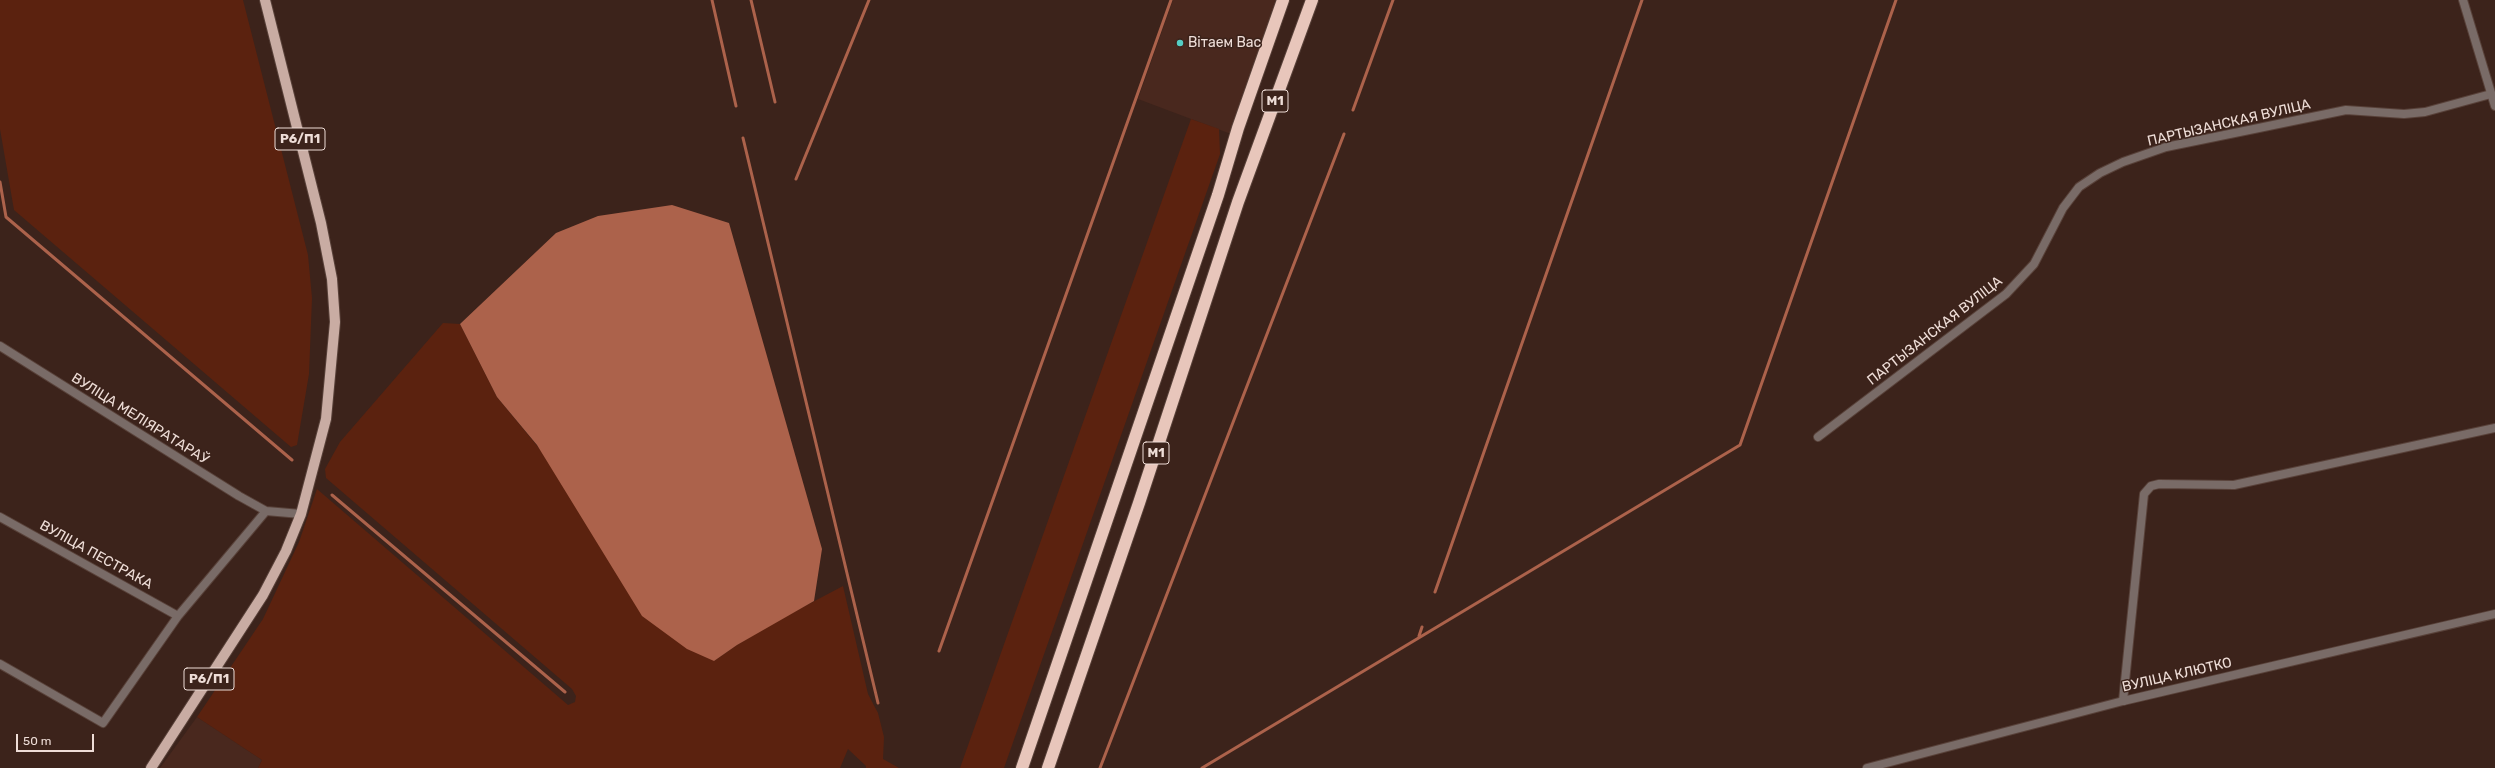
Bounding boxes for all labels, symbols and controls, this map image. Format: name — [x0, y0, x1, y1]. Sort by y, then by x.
place label: Вітаем Вас — [1188, 35, 1261, 51]
marker: Вітаем Вас — [1175, 38, 1185, 48]
road number: М1 — [1262, 90, 1288, 112]
street label: ПАРТЫЗАНСКАЯ ВУЛІЦА — [2146, 96, 2312, 150]
road number: Р6/П1 — [275, 128, 325, 150]
street label: ПАРТЫЗАНСКАЯ ВУЛІЦА — [1864, 273, 2006, 389]
street label: ВУЛІЦА МЕЛІЯРАТАРАЎ — [68, 370, 212, 468]
road number: М1 — [1143, 442, 1169, 464]
street label: ВУЛІЦА ПЕСТРАКА — [37, 517, 155, 593]
street label: ВУЛІЦА КЛЮТКО — [2120, 654, 2234, 696]
road number: Р6/П1 — [184, 668, 234, 690]
scale bar — [18, 726, 96, 752]
text: 50 m — [23, 734, 51, 748]

